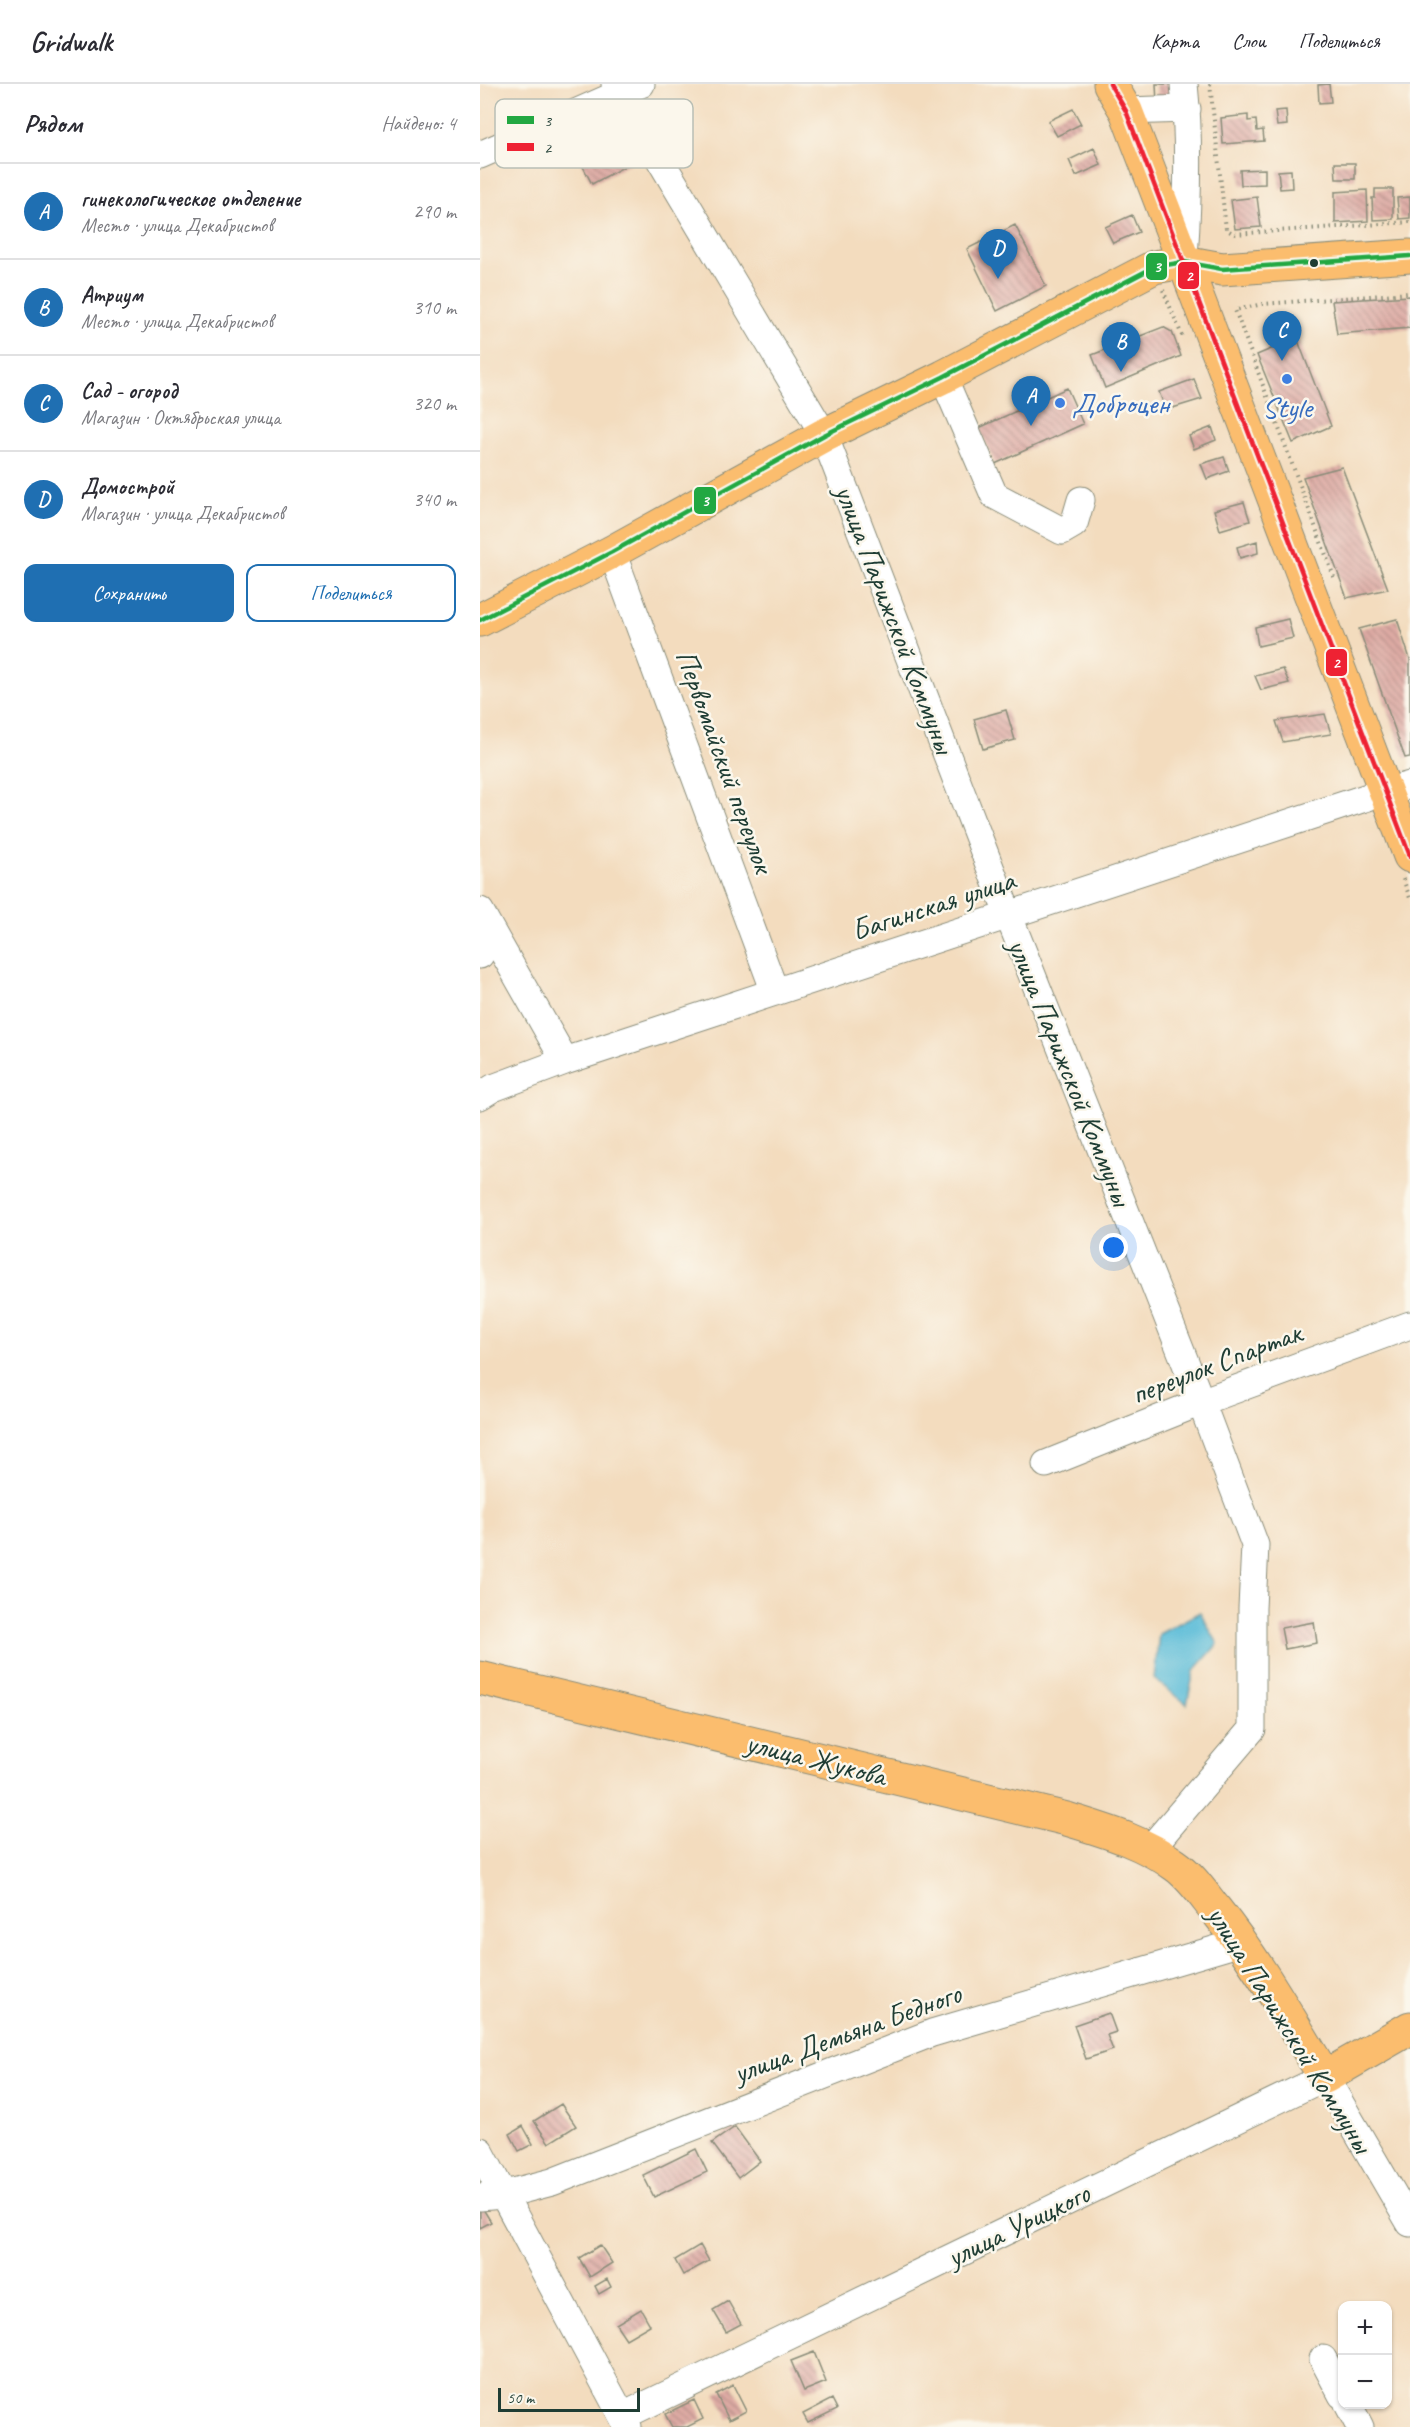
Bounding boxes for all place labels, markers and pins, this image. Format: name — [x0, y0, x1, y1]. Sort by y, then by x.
pin: D — [978, 230, 1018, 279]
unlabelled marker — [1308, 257, 1320, 269]
pin: C — [1262, 312, 1302, 361]
pin: B — [1102, 322, 1140, 372]
marker: Style — [1280, 372, 1294, 386]
pin: A — [1012, 376, 1050, 426]
place label: Доброцен — [1072, 384, 1171, 422]
place label: Style — [1262, 388, 1314, 426]
marker: Доброцен — [1053, 396, 1067, 410]

